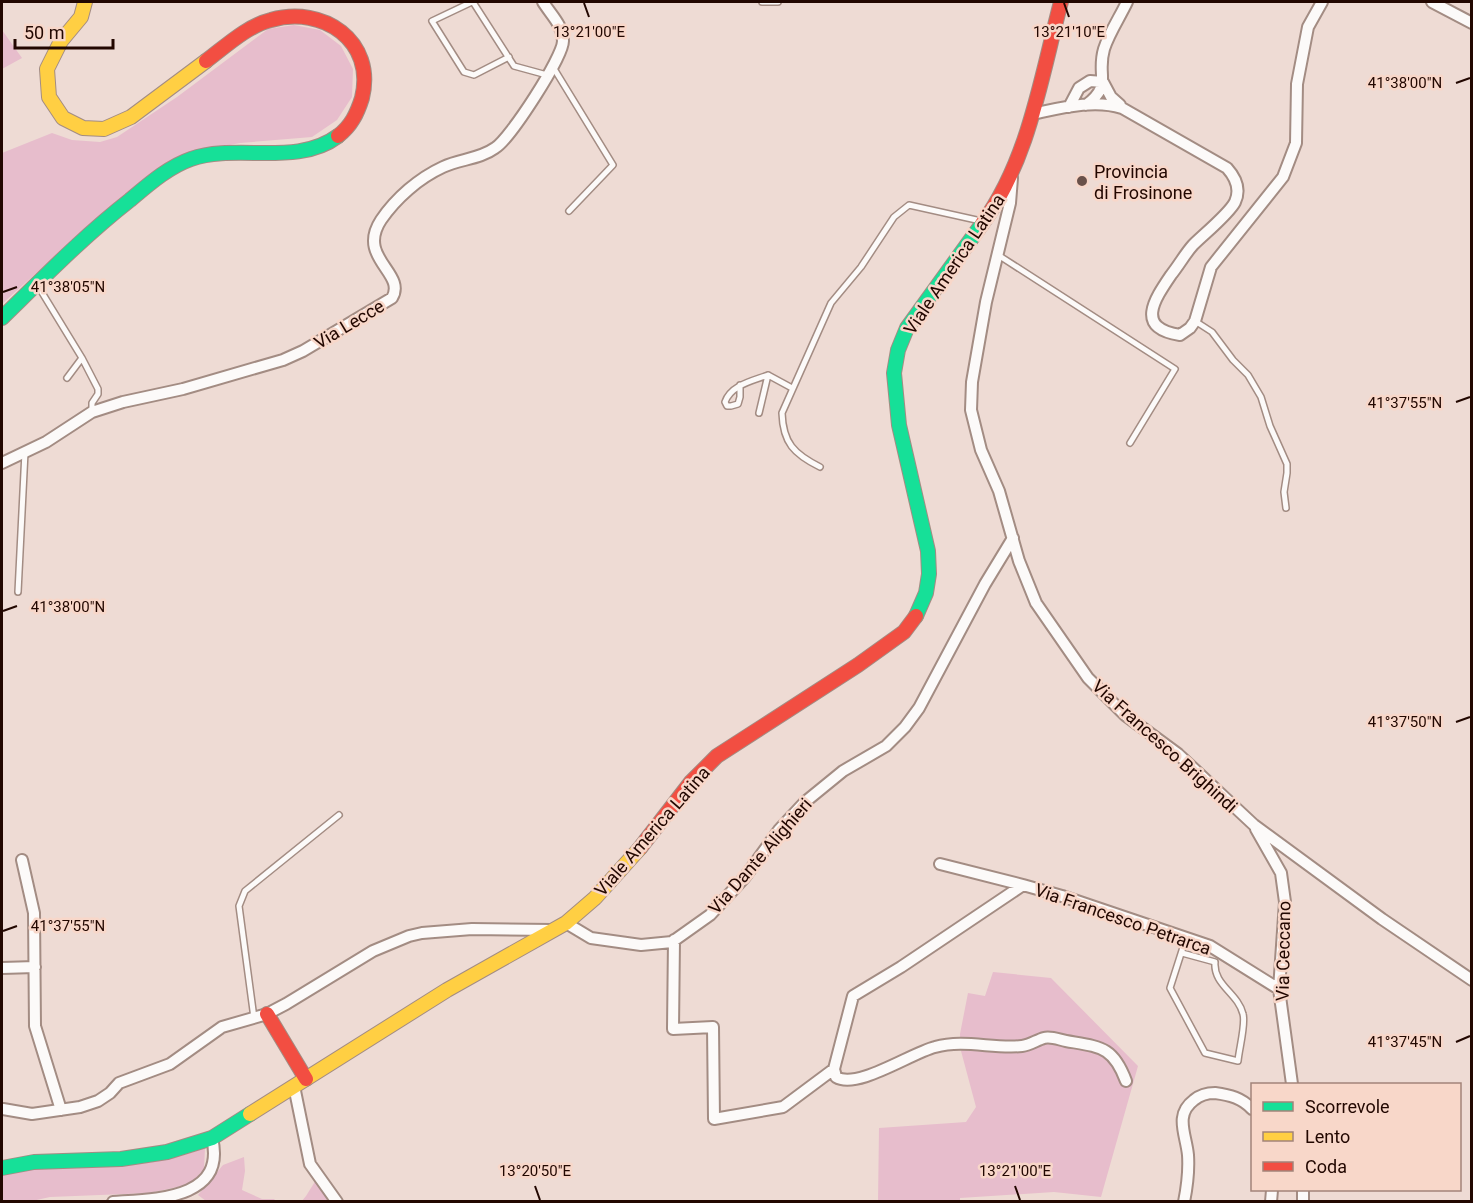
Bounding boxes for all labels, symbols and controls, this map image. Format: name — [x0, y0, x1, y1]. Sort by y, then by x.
scale bar — [15, 12, 112, 50]
text: 50 m — [24, 22, 64, 43]
text: 13°21'00"E — [553, 23, 626, 41]
text: 13°21'10"E — [1033, 23, 1106, 41]
text: 41°38'00"N — [1368, 74, 1442, 92]
place label: Provincia di Frosinone — [1094, 161, 1192, 203]
marker: Provincia di Frosinone — [1075, 174, 1089, 188]
street label: Viale America Latina — [899, 190, 1009, 338]
text: 41°38'05"N — [31, 278, 105, 296]
street label: Via Lecce — [310, 295, 388, 353]
text: 41°37'55"N — [1368, 394, 1442, 412]
text: 41°38'00"N — [31, 598, 105, 616]
street label: Via Francesco Brighindi — [1088, 675, 1242, 817]
text: 41°37'50"N — [1368, 713, 1442, 731]
street label: Viale America Latina — [590, 762, 714, 900]
street label: Via Dante Alighieri — [704, 794, 816, 918]
street label: Via Francesco Petrarca — [1032, 879, 1214, 959]
street label: Via Ceccano — [1272, 901, 1294, 1001]
text: 41°37'55"N — [31, 917, 105, 935]
text: 41°37'45"N — [1368, 1033, 1442, 1051]
legend — [1251, 1083, 1461, 1191]
text: Scorrevole — [1305, 1096, 1390, 1117]
text: Lento — [1305, 1126, 1350, 1147]
text: Coda — [1305, 1156, 1347, 1177]
text: 13°20'50"E — [499, 1162, 572, 1180]
text: 13°21'00"E — [979, 1162, 1052, 1180]

